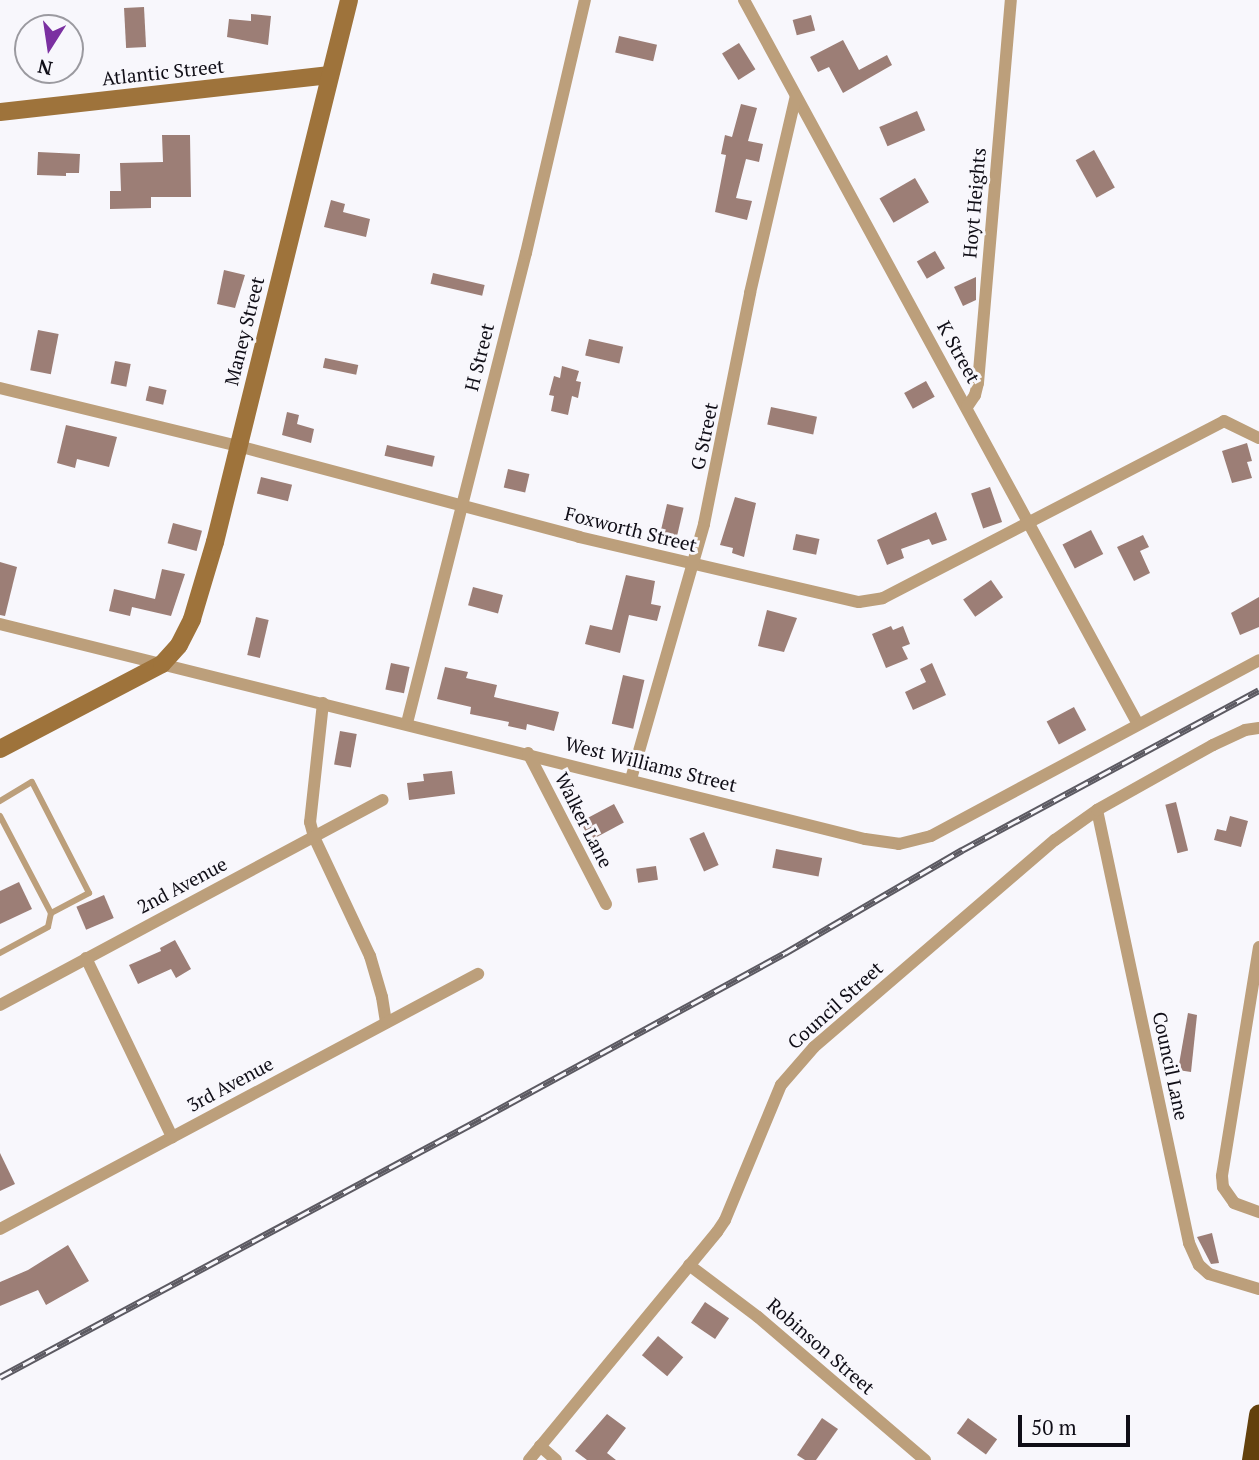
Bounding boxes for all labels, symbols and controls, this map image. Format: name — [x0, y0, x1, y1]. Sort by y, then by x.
north arrow — [14, 14, 84, 84]
text: N — [35, 54, 55, 82]
street label: Atlantic Street — [101, 54, 225, 90]
street label: Hoyt Heights — [958, 147, 990, 259]
street label: Maney Street — [219, 274, 269, 388]
street label: K Street — [933, 317, 985, 387]
street label: H Street — [460, 321, 498, 393]
street label: G Street — [686, 400, 722, 472]
street label: Foxworth Street — [563, 502, 699, 556]
street label: West Williams Street — [563, 732, 739, 796]
street label: Walker Lane — [550, 769, 618, 871]
street label: 2nd Avenue — [133, 852, 231, 918]
street label: Council Street — [783, 956, 887, 1054]
street label: Council Lane — [1148, 1010, 1194, 1122]
street label: 3rd Avenue — [183, 1052, 277, 1116]
street label: Robinson Street — [763, 1293, 879, 1399]
scale bar — [1021, 1400, 1133, 1444]
text: 50 m — [1031, 1413, 1077, 1441]

